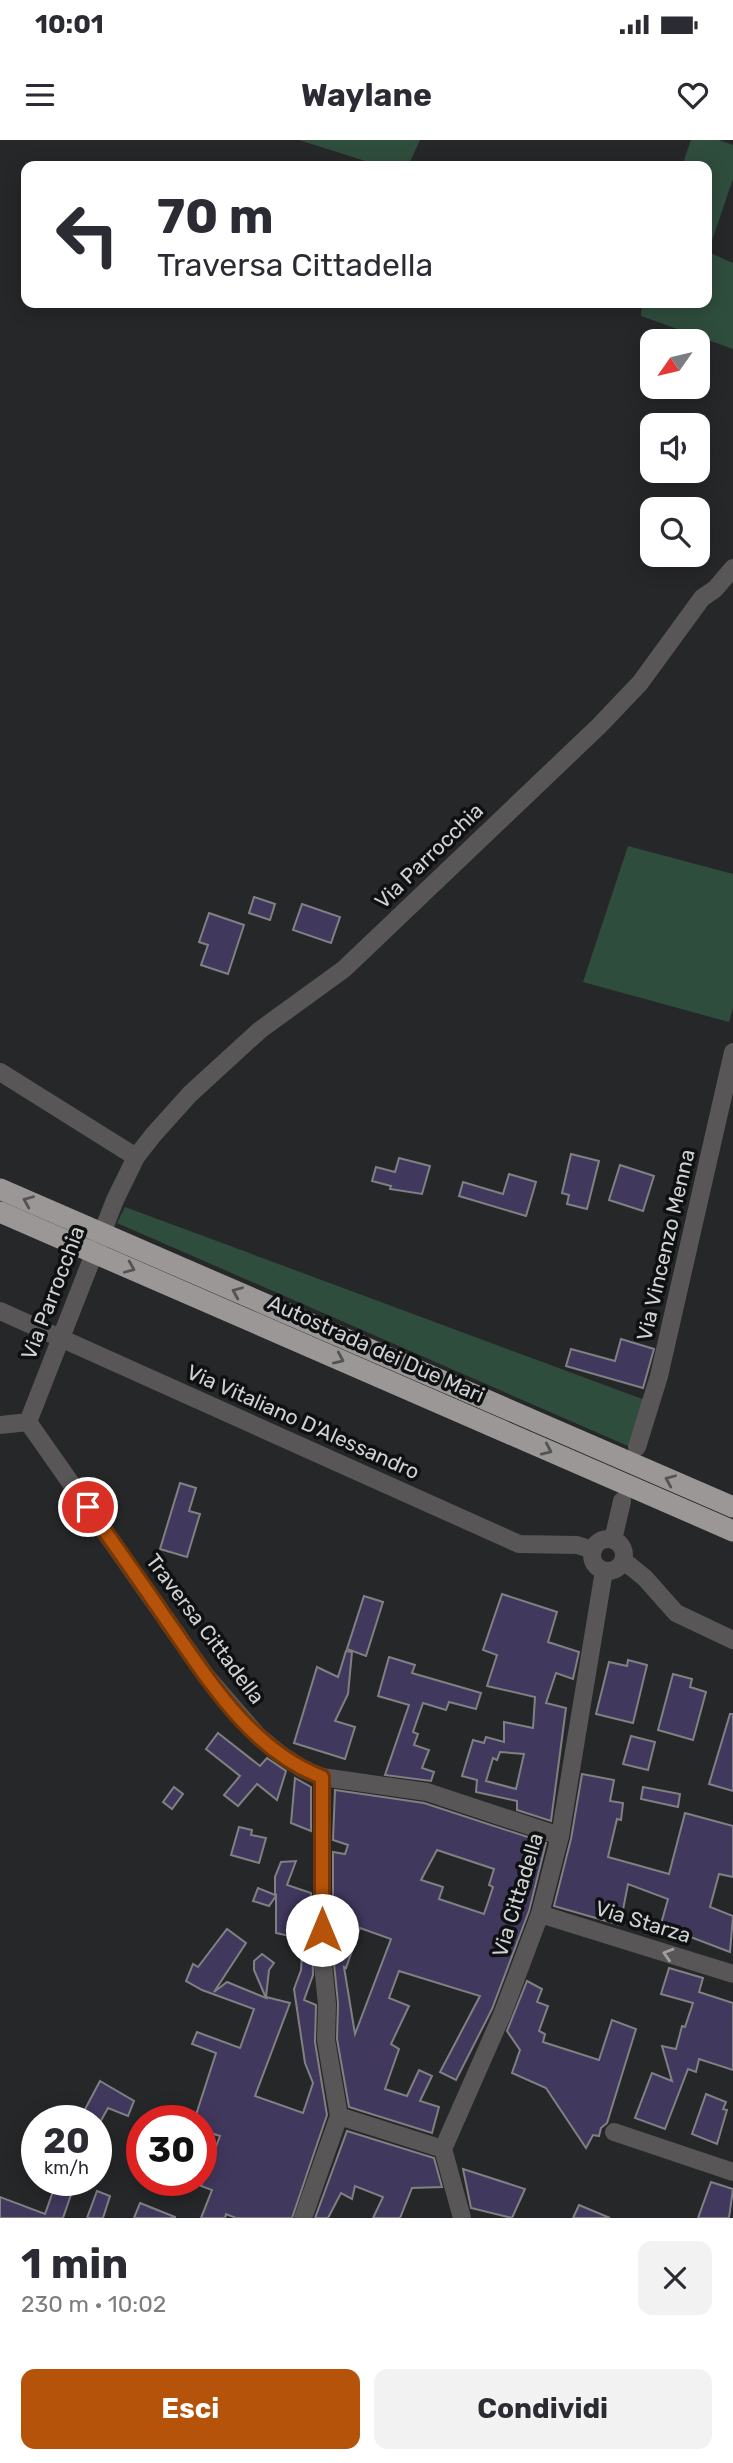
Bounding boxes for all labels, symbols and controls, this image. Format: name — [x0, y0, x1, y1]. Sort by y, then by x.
text: 10:01 — [35, 9, 104, 40]
icon: menu — [21, 76, 59, 114]
text: Waylane — [301, 76, 432, 114]
icon: heart — [674, 76, 712, 114]
text: 70 m — [157, 187, 274, 245]
icon: left — [42, 189, 133, 280]
text: Traversa Cittadella — [157, 246, 433, 284]
north arrow — [640, 329, 710, 399]
map controls — [640, 329, 710, 567]
button: sound — [640, 413, 710, 483]
button: search — [640, 497, 710, 567]
street label: Via Parrocchia — [369, 798, 488, 914]
street label: Via Vincenzo Menna — [631, 1147, 700, 1343]
one-way arrow — [23, 1196, 35, 1210]
street label: Via Parrocchia — [16, 1223, 89, 1363]
one-way arrow — [123, 1260, 135, 1274]
one-way arrow — [232, 1286, 244, 1300]
street label: Autostrada dei Due Mari — [264, 1289, 488, 1408]
one-way arrow — [331, 1351, 344, 1365]
street label: Via Vitaliano D'Alessandro — [183, 1359, 423, 1484]
one-way arrow — [540, 1442, 552, 1456]
one-way arrow — [665, 1474, 678, 1488]
pin — [58, 1477, 118, 1537]
icon: arrive — [69, 1488, 107, 1526]
street label: Traversa Cittadella — [141, 1549, 270, 1709]
street label: Via Cittadella — [487, 1830, 548, 1960]
position arrow — [285, 1893, 359, 1967]
street label: Via Starza — [592, 1895, 694, 1948]
one-way arrow — [662, 1947, 674, 1962]
speed limit sign: 30 — [126, 2105, 217, 2196]
text: 20 — [43, 2120, 90, 2162]
text: km/h — [44, 2157, 89, 2179]
text: 1 min — [21, 2239, 128, 2289]
button: close — [638, 2241, 712, 2315]
text: 230 m · 10:02 — [21, 2290, 166, 2318]
button: Esci — [21, 2369, 360, 2449]
button: Condividi — [374, 2369, 712, 2449]

